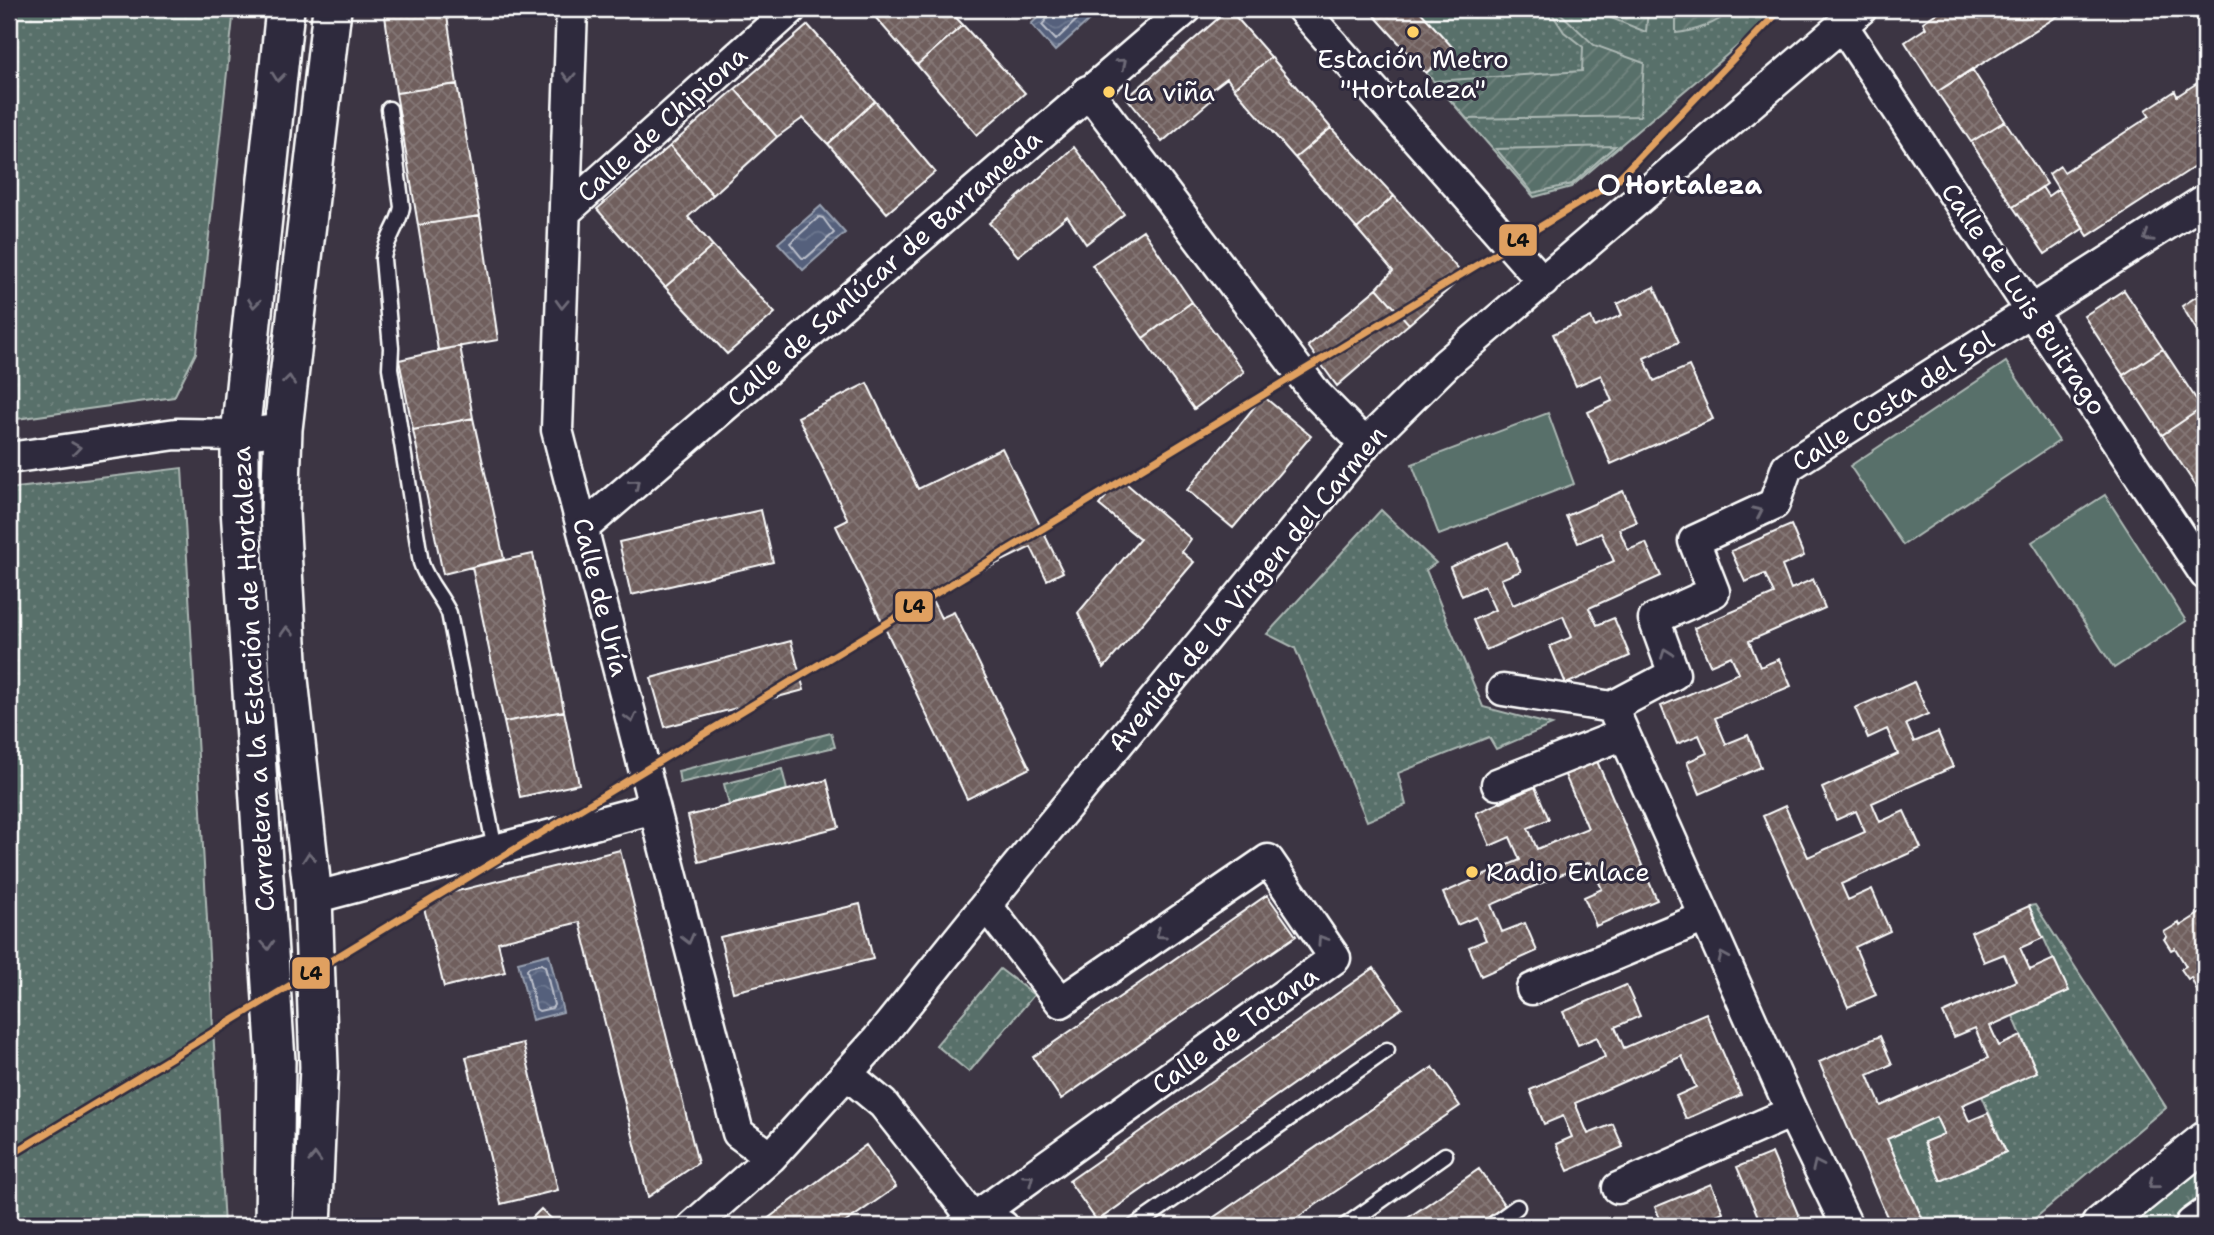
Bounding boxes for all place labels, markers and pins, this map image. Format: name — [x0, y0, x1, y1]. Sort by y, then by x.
marker: Estación Metro "Hortaleza" — [1405, 24, 1421, 40]
place label: Estación Metro "Hortaleza" — [1317, 41, 1509, 106]
place label: La viña — [1123, 74, 1215, 109]
marker: La viña — [1101, 84, 1117, 100]
place label: Hortaleza — [1625, 167, 1762, 202]
marker: Hortaleza — [1599, 175, 1619, 195]
place label: Radio Enlace — [1486, 854, 1650, 889]
marker: Radio Enlace — [1464, 864, 1480, 880]

